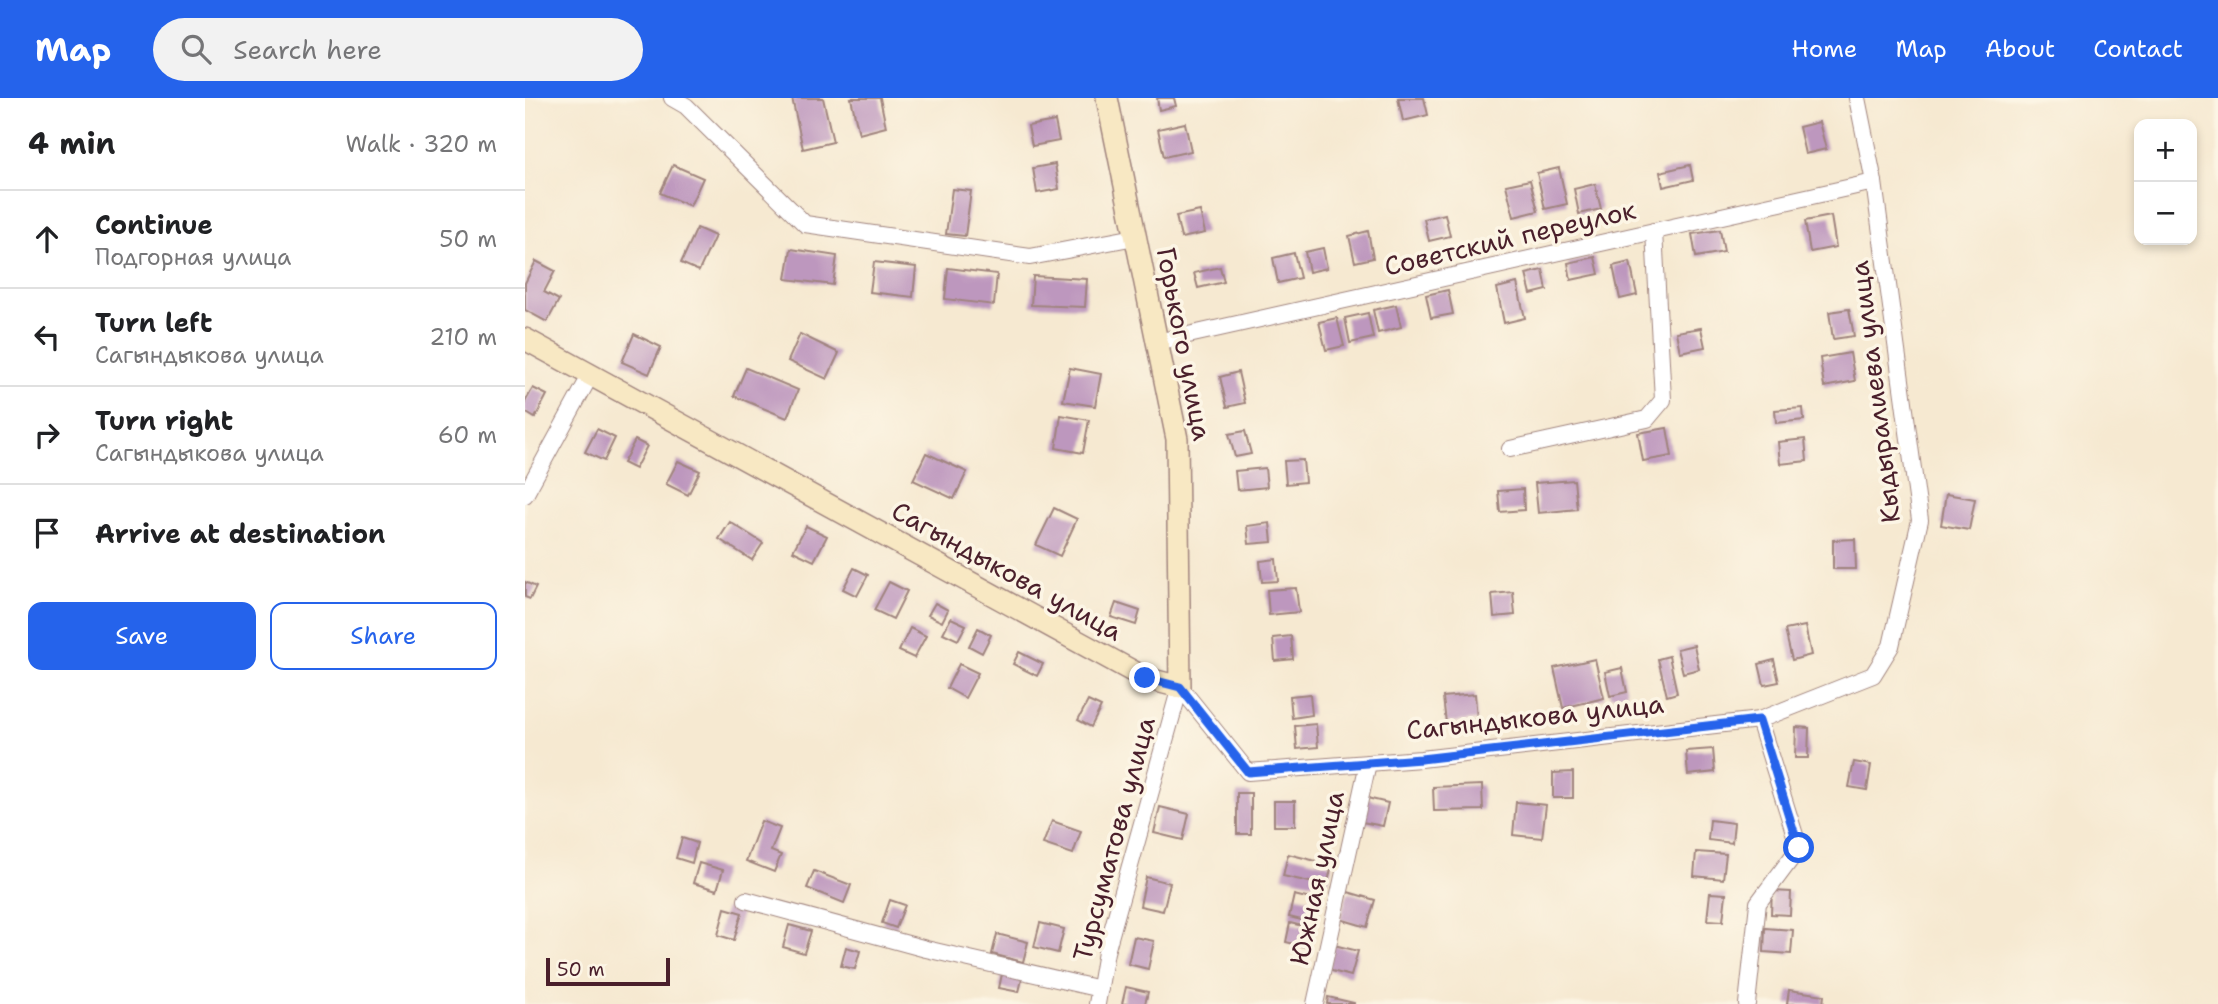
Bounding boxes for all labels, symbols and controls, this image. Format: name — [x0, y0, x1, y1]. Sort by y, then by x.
search box — [153, 18, 643, 81]
text: Map — [35, 27, 111, 72]
icon: search — [177, 30, 215, 68]
text: Search here — [233, 32, 382, 67]
text: Home — [1791, 33, 1857, 65]
text: Map — [1895, 33, 1947, 65]
text: About — [1985, 33, 2055, 65]
text: Contact — [2093, 33, 2183, 65]
map controls — [2134, 119, 2197, 245]
button: + — [2134, 119, 2197, 182]
text: 4 min — [28, 123, 115, 164]
text: Walk · 320 m — [346, 129, 497, 159]
button: − — [2134, 182, 2197, 245]
street label: Советский переулок — [1381, 191, 1639, 283]
text: Continue — [95, 207, 213, 242]
icon: ahead — [28, 220, 66, 258]
text: 50 m — [439, 224, 497, 254]
text: Подгорная улица — [95, 242, 291, 272]
street label: Горького улица — [1149, 244, 1220, 444]
street label: Кыдыралиева улица — [1841, 259, 1908, 525]
text: Turn left — [95, 305, 212, 340]
icon: left — [28, 318, 66, 356]
text: 210 m — [429, 322, 497, 352]
text: Сагындыкова улица — [95, 340, 324, 370]
text: Turn right — [95, 403, 233, 438]
icon: right — [28, 416, 66, 454]
text: 60 m — [438, 420, 497, 450]
text: Сагындыкова улица — [95, 438, 324, 468]
street label: Сагындыкова улица — [886, 493, 1129, 649]
icon: arrive — [28, 514, 66, 552]
text: Arrive at destination — [95, 516, 385, 551]
button: Save — [28, 602, 256, 670]
button: Share — [270, 602, 497, 670]
route end — [1129, 662, 1160, 693]
street label: Сагындыкова улица — [1405, 686, 1665, 747]
street label: Турсуматова улица — [1064, 713, 1163, 965]
street label: Южная улица — [1281, 788, 1352, 968]
route start — [1783, 832, 1814, 863]
scale bar — [546, 955, 670, 987]
text: 50 m — [557, 957, 605, 982]

